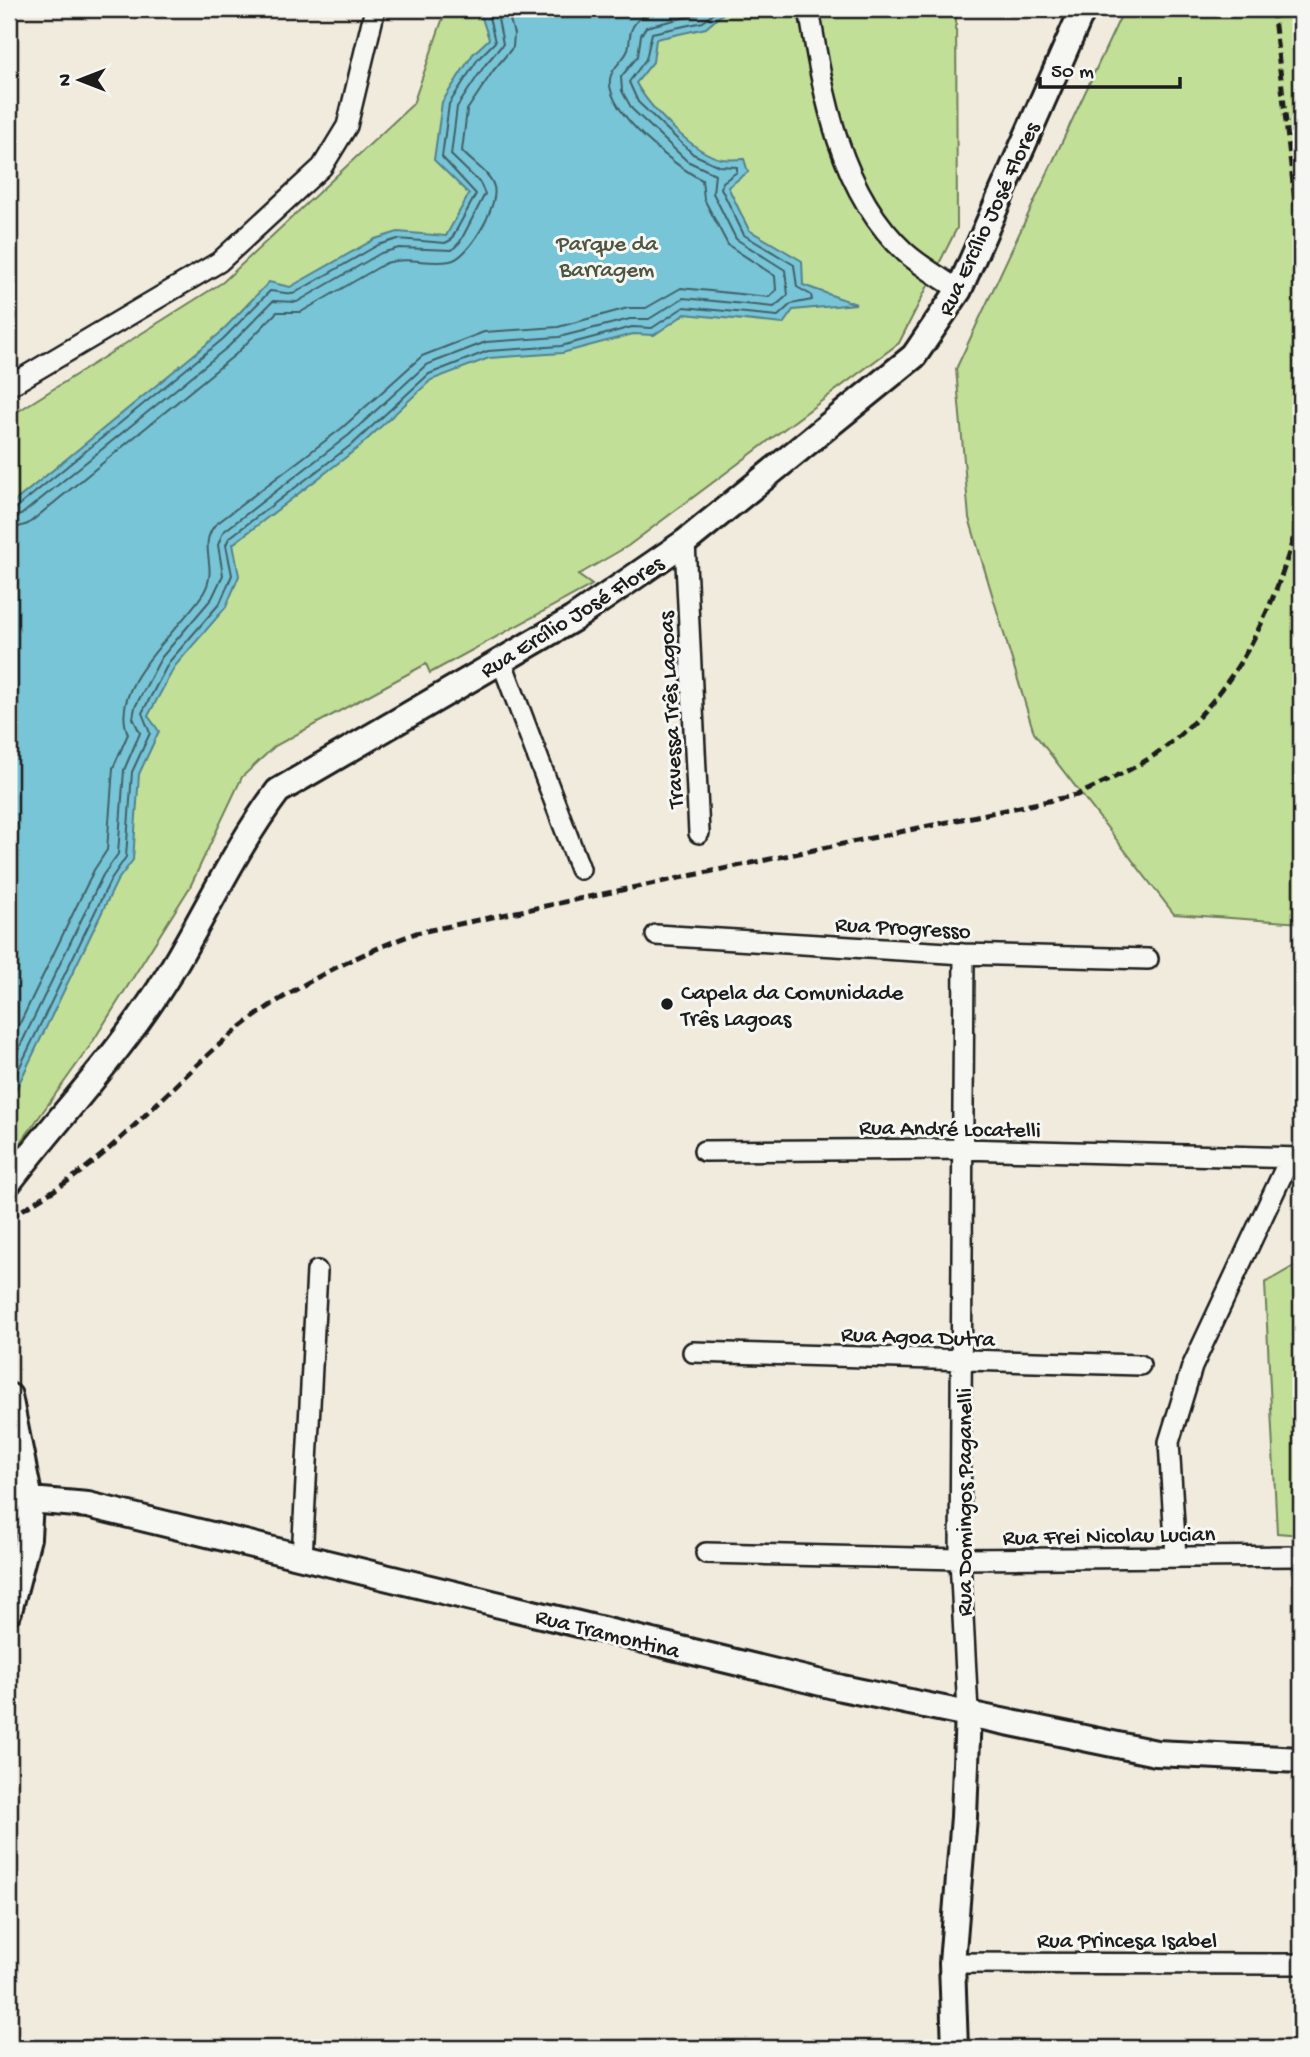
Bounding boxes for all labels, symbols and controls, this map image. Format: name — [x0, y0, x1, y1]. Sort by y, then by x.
north arrow — [46, 46, 116, 116]
scale bar — [1040, 46, 1180, 90]
text: 50 m — [1051, 61, 1094, 86]
text: N — [55, 74, 78, 86]
street label: Rua Ercílio José Flores — [933, 118, 1047, 321]
park label: Parque da Barragem — [555, 232, 659, 285]
street label: Rua Ercílio José Flores — [476, 550, 670, 685]
street label: Travessa Três Lagoas — [654, 610, 691, 811]
street label: Rua Progresso — [834, 912, 971, 947]
place label: Capela da Comunidade Três Lagoas — [679, 981, 905, 1034]
marker: Capela da Comunidade Três Lagoas — [659, 996, 675, 1012]
street label: Rua André Locatelli — [859, 1115, 1041, 1146]
street label: Rua Agoa Dutra — [840, 1322, 997, 1355]
street label: Rua Domingos Paganelli — [953, 1388, 980, 1616]
street label: Rua Frei Nicolau Lucian — [1002, 1522, 1216, 1553]
street label: Rua Tramontina — [532, 1604, 683, 1667]
street label: Rua Princesa Isabel — [1037, 1929, 1217, 1956]

